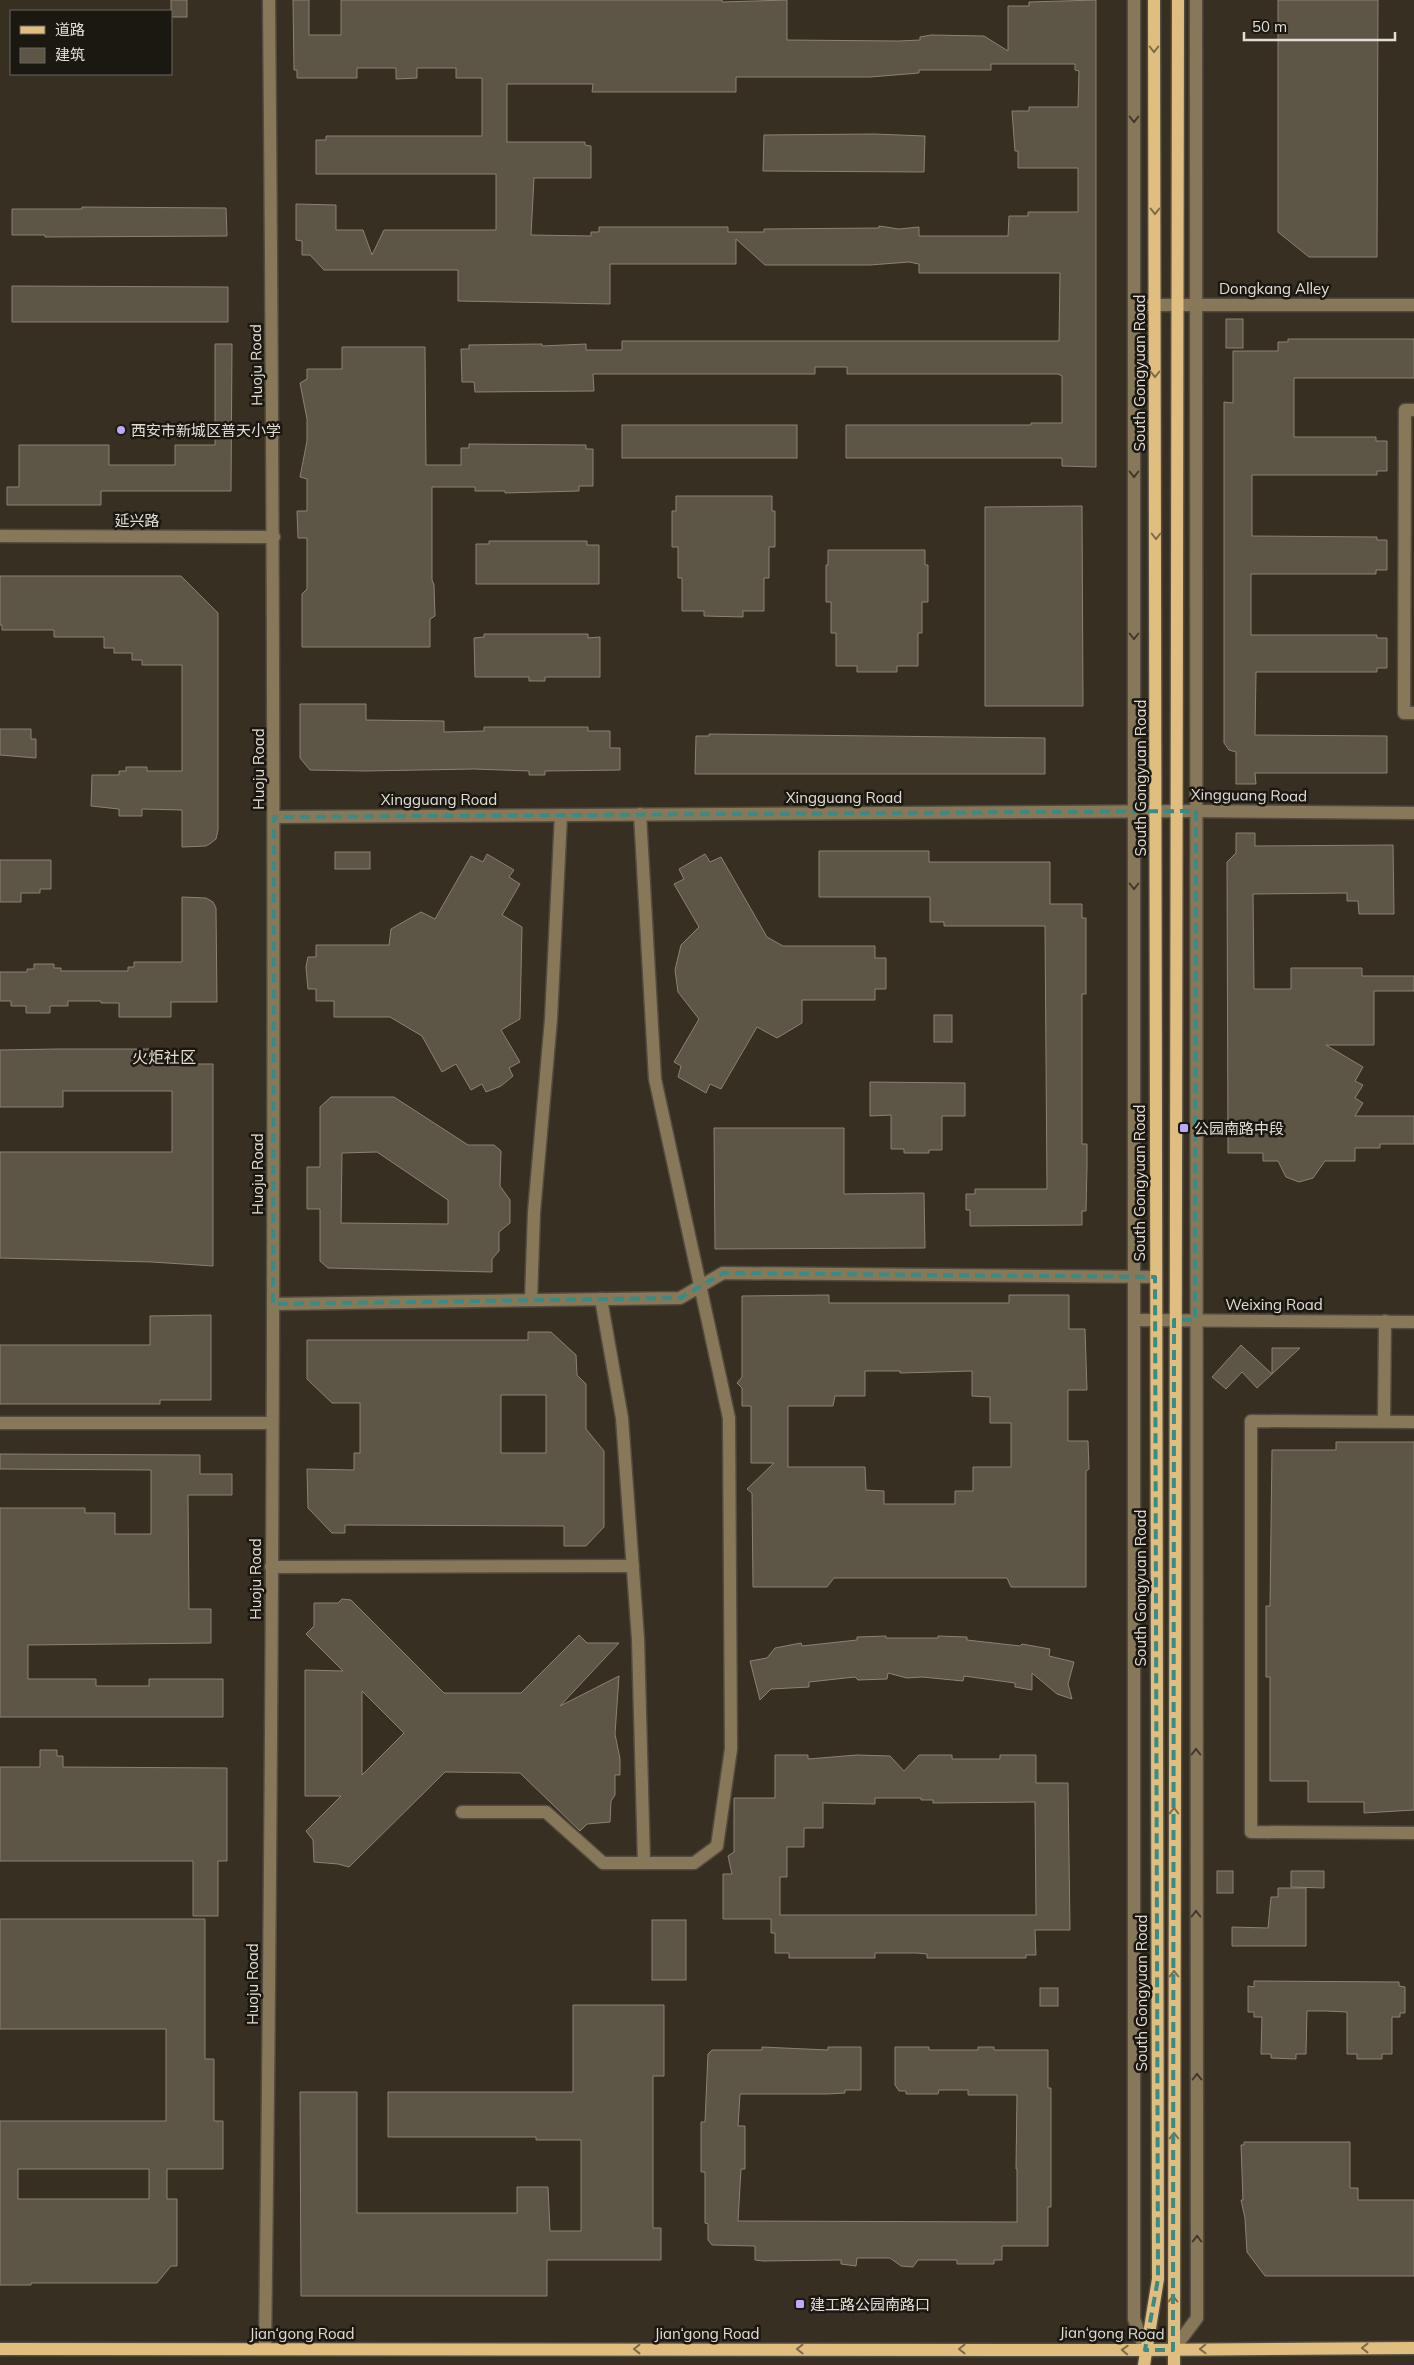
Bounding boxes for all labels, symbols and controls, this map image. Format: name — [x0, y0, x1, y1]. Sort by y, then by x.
legend — [10, 10, 172, 75]
scale bar — [1244, 10, 1395, 42]
text: 50 m — [1252, 17, 1287, 36]
text: 道路 — [55, 20, 85, 39]
text: 建筑 — [55, 45, 85, 64]
one-way arrow — [1149, 45, 1159, 53]
one-way arrow — [1129, 115, 1139, 123]
one-way arrow — [1150, 208, 1160, 215]
street label: Dongkang Alley — [1219, 279, 1329, 298]
street label: South Gongyuan Road — [1130, 295, 1149, 452]
street label: Huoju Road — [246, 324, 266, 406]
one-way arrow — [1150, 370, 1160, 378]
place label: 西安市新城区普天小学 — [131, 421, 281, 440]
marker: 西安市新城区普天小学 — [115, 424, 127, 436]
one-way arrow — [1129, 470, 1139, 478]
street label: 延兴路 — [114, 511, 160, 530]
one-way arrow — [1151, 532, 1161, 540]
one-way arrow — [1129, 632, 1139, 640]
street label: South Gongyuan Road — [1131, 700, 1150, 857]
street label: Huoju Road — [249, 728, 268, 810]
street label: Xingguang Road — [1191, 784, 1307, 806]
street label: Xingguang Road — [786, 788, 902, 807]
street label: Xingguang Road — [381, 790, 497, 809]
one-way arrow — [1129, 882, 1139, 890]
district label: 火炬社区 — [132, 1047, 196, 1067]
street label: South Gongyuan Road — [1130, 1105, 1149, 1262]
place label: 公园南路中段 — [1194, 1119, 1284, 1138]
marker: 公园南路中段 — [1178, 1122, 1190, 1134]
street label: Huoju Road — [248, 1133, 267, 1215]
street label: Weixing Road — [1225, 1295, 1323, 1314]
street label: South Gongyuan Road — [1131, 1510, 1150, 1667]
street label: Huoju Road — [246, 1538, 265, 1620]
one-way arrow — [1191, 1747, 1201, 1755]
one-way arrow — [1169, 1807, 1179, 1815]
one-way arrow — [1191, 1910, 1201, 1918]
street label: South Gongyuan Road — [1132, 1915, 1151, 2072]
street label: Huoju Road — [243, 1943, 262, 2025]
one-way arrow — [1169, 1970, 1179, 1978]
one-way arrow — [1192, 2072, 1202, 2080]
one-way arrow — [1169, 2132, 1179, 2140]
one-way arrow — [1192, 2235, 1202, 2242]
place label: 建工路公园南路口 — [810, 2295, 930, 2314]
one-way arrow — [1168, 2295, 1178, 2302]
marker: 建工路公园南路口 — [794, 2298, 806, 2310]
street label: Jian‘gong Road — [1059, 2323, 1165, 2343]
street label: Jian‘gong Road — [250, 2324, 355, 2343]
street label: Jian‘gong Road — [655, 2324, 760, 2343]
one-way arrow — [1361, 2343, 1369, 2353]
one-way arrow — [633, 2344, 641, 2354]
one-way arrow — [796, 2344, 804, 2354]
one-way arrow — [958, 2344, 966, 2354]
one-way arrow — [1121, 2344, 1129, 2355]
one-way arrow — [1199, 2344, 1206, 2354]

